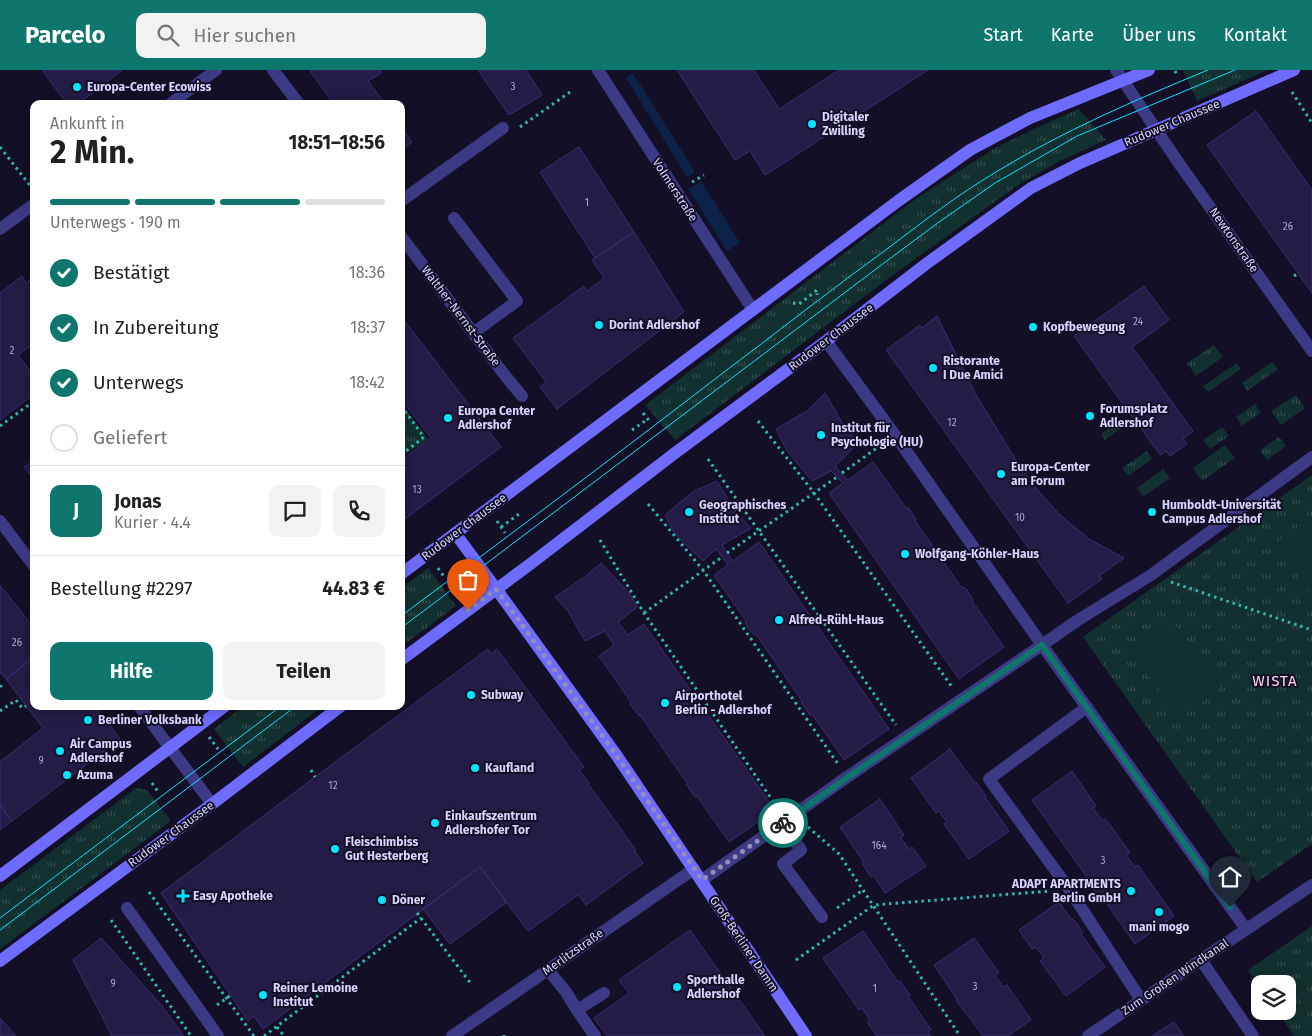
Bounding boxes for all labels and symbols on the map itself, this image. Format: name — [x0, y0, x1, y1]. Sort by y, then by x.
place label: Europa-Center Ecowiss — [87, 80, 211, 94]
marker: Europa-Center Ecowiss — [71, 81, 83, 93]
house number: 3 — [511, 81, 516, 93]
street label: Rudower Chaussee — [1122, 96, 1222, 150]
place label: Digitaler Zwilling — [822, 110, 869, 138]
marker: Digitaler Zwilling — [806, 118, 818, 130]
street label: Volmerstraße — [649, 156, 701, 224]
house number: 1 — [585, 197, 589, 209]
street label: Newtonstraße — [1207, 205, 1261, 275]
house number: 26 — [1283, 221, 1293, 233]
street label: Walther-Nernst-Straße — [419, 263, 503, 369]
street label: Rudower Chaussee — [786, 301, 876, 373]
house number: 24 — [1133, 316, 1144, 328]
place label: Dorint Adlershof — [609, 318, 701, 332]
marker: Dorint Adlershof — [593, 319, 605, 331]
place label: Kopfbewegung — [1043, 320, 1126, 334]
marker: Kopfbewegung — [1027, 321, 1039, 333]
house number: 2 — [10, 345, 15, 357]
place label: Ristorante I Due Amici — [943, 354, 1003, 382]
marker: Ristorante I Due Amici — [927, 362, 939, 374]
place label: Forumsplatz Adlershof — [1099, 402, 1168, 430]
place label: Europa Center Adlershof — [457, 404, 535, 432]
marker: Forumsplatz Adlershof — [1084, 410, 1096, 422]
marker: Europa Center Adlershof — [442, 412, 454, 424]
house number: 12 — [947, 417, 957, 429]
place label: Institut für Psychologie (HU) — [831, 421, 923, 449]
marker: Institut für Psychologie (HU) — [815, 429, 827, 441]
place label: Europa-Center am Forum — [1011, 460, 1090, 488]
marker: Europa-Center am Forum — [995, 468, 1007, 480]
house number: 13 — [412, 484, 422, 496]
street label: Rudower Chaussee — [419, 491, 509, 563]
place label: Geographisches Institut — [699, 498, 787, 526]
place label: Humboldt-Universität Campus Adlershof — [1162, 498, 1282, 526]
marker: Geographisches Institut — [683, 506, 695, 518]
marker: Humboldt-Universität Campus Adlershof — [1146, 506, 1158, 518]
house number: 10 — [1015, 512, 1025, 524]
place label: Wolfgang-Köhler-Haus — [915, 547, 1039, 561]
marker: Wolfgang-Köhler-Haus — [899, 548, 911, 560]
pin — [447, 559, 489, 610]
place label: Alfred-Rühl-Haus — [788, 613, 884, 627]
marker: Alfred-Rühl-Haus — [773, 614, 785, 626]
house number: 26 — [12, 637, 22, 649]
district label: WISTA — [1252, 672, 1298, 690]
place label: Subway — [481, 688, 524, 702]
marker: Subway — [465, 689, 477, 701]
place label: Airporthotel Berlin - Adlershof — [674, 689, 773, 717]
marker: Airporthotel Berlin - Adlershof — [659, 697, 671, 709]
place label: Berliner Volksbank — [98, 713, 202, 727]
marker: Berliner Volksbank — [82, 714, 94, 726]
place label: Air Campus Adlershof — [69, 737, 132, 765]
marker: Air Campus Adlershof — [54, 745, 66, 757]
house number: 9 — [38, 755, 44, 767]
place label: Kaufland — [485, 761, 534, 775]
marker: Kaufland — [469, 762, 481, 774]
place label: Azuma — [76, 768, 113, 782]
marker: Azuma — [61, 769, 73, 781]
house number: 12 — [328, 780, 338, 792]
street label: Rudower Chaussee — [125, 798, 217, 870]
courier — [758, 798, 808, 848]
place label: Einkaufszentrum Adlershofer Tor — [444, 809, 537, 837]
marker: Einkaufszentrum Adlershofer Tor — [429, 817, 441, 829]
place label: Fleischimbiss Gut Hesterberg — [345, 835, 429, 863]
house number: 164 — [872, 840, 887, 852]
marker: Fleischimbiss Gut Hesterberg — [329, 843, 341, 855]
house number: 3 — [1101, 855, 1106, 867]
pin — [1209, 856, 1251, 907]
place label: ADAPT APARTMENTS Berlin GmbH — [1011, 877, 1121, 905]
marker: ADAPT APARTMENTS Berlin GmbH — [1125, 885, 1137, 897]
place label: Easy Apotheke — [193, 889, 273, 903]
marker: Easy Apotheke — [177, 890, 189, 902]
place label: Döner — [392, 893, 425, 907]
marker: Döner — [376, 894, 388, 906]
street label: Groß-Berliner Damm — [707, 894, 781, 994]
marker: mani mogo — [1153, 906, 1165, 918]
place label: mani mogo — [1129, 920, 1189, 934]
street label: Merlitzstraße — [540, 926, 606, 978]
street label: Zum Großen Windkanal — [1119, 936, 1232, 1018]
place label: Sporthalle Adlershof — [686, 973, 745, 1001]
house number: 9 — [110, 978, 116, 990]
place label: Reiner Lemoine Institut — [273, 981, 358, 1009]
marker: Sporthalle Adlershof — [671, 981, 683, 993]
house number: 3 — [973, 981, 978, 993]
house number: 1 — [873, 983, 877, 995]
marker: Reiner Lemoine Institut — [257, 989, 269, 1001]

